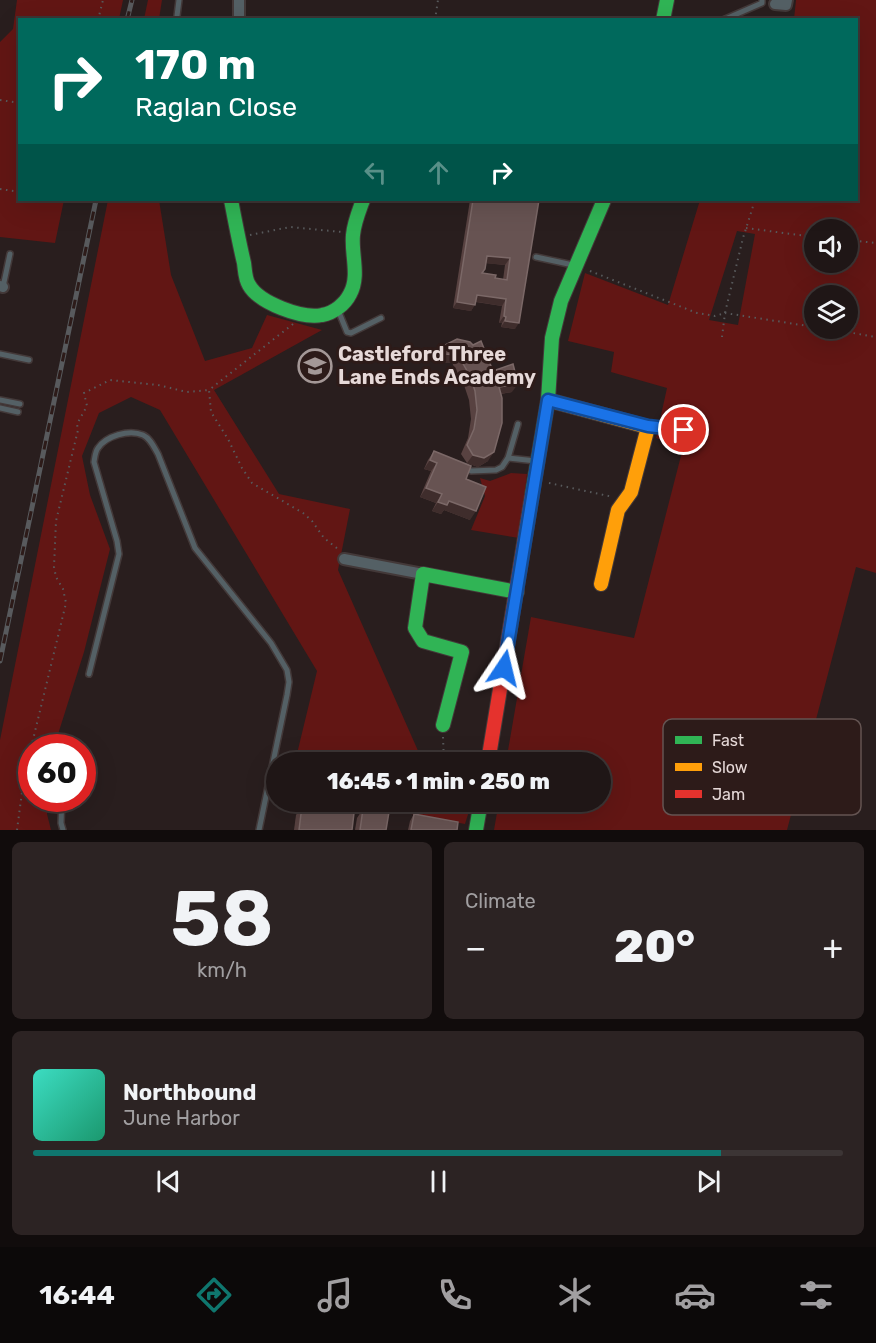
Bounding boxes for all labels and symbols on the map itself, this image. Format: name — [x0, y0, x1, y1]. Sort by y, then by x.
place label: Castleford Three Lane Ends Academy — [338, 342, 536, 389]
school or university icon: Castleford Three Lane Ends Academy — [297, 348, 333, 384]
pin — [658, 404, 709, 455]
position arrow — [472, 636, 536, 700]
legend — [663, 719, 861, 815]
text: Fast — [712, 731, 744, 750]
speed limit sign: 60 — [18, 734, 96, 812]
text: Slow — [712, 758, 748, 777]
text: Jam — [712, 785, 745, 804]

